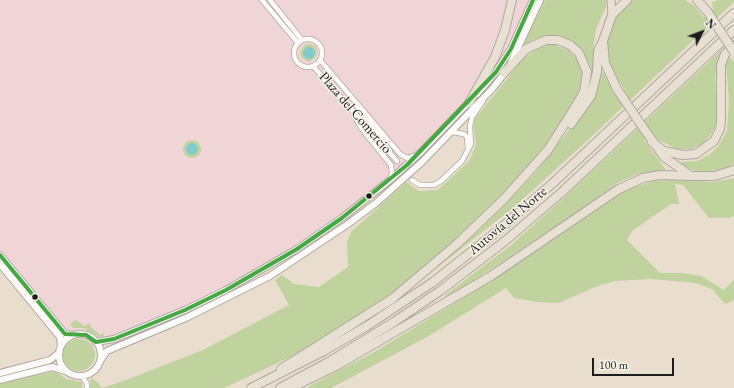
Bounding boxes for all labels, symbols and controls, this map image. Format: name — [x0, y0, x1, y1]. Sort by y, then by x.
north arrow — [682, 12, 722, 52]
text: N — [703, 16, 719, 32]
street label: Plaza del Comercio — [315, 69, 395, 157]
street label: Autovía del Norte — [465, 183, 551, 259]
unlabelled marker — [364, 191, 374, 201]
unlabelled marker — [30, 292, 40, 302]
scale bar — [594, 350, 676, 376]
text: 100 m — [599, 357, 628, 373]

